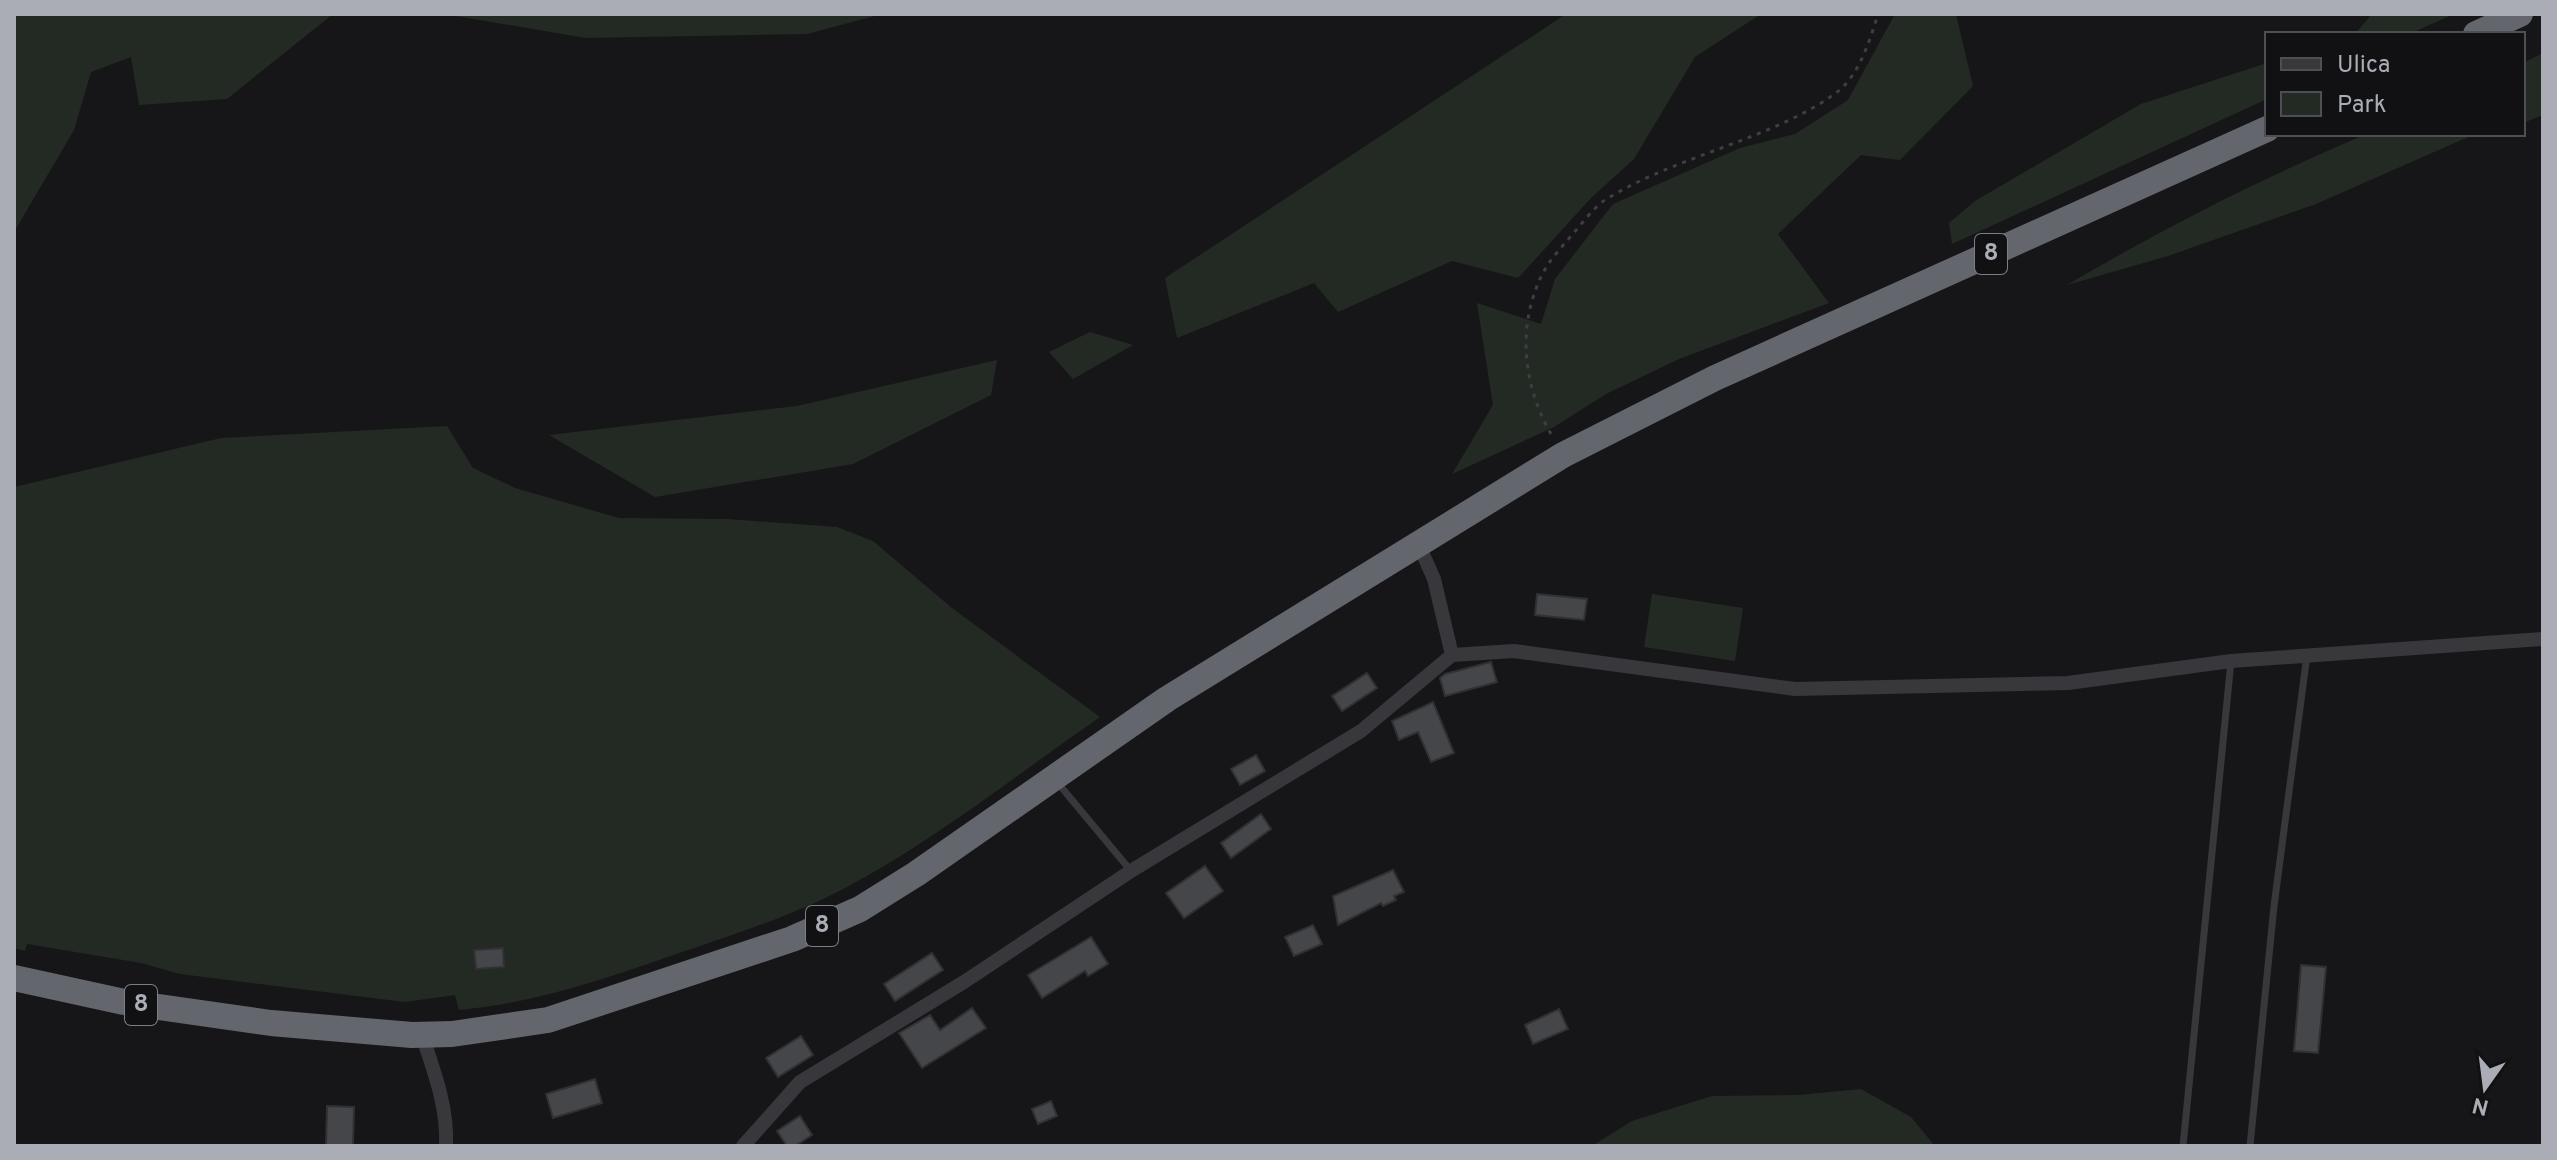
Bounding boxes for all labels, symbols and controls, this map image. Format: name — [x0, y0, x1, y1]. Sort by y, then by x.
legend — [2265, 32, 2525, 136]
text: Ulica — [2337, 51, 2390, 81]
text: Park — [2337, 91, 2387, 121]
road number: 8 — [1975, 234, 2007, 274]
road number: 8 — [806, 906, 838, 946]
road number: 8 — [125, 985, 157, 1025]
north arrow — [2445, 1048, 2525, 1128]
text: N — [2470, 1090, 2492, 1120]

